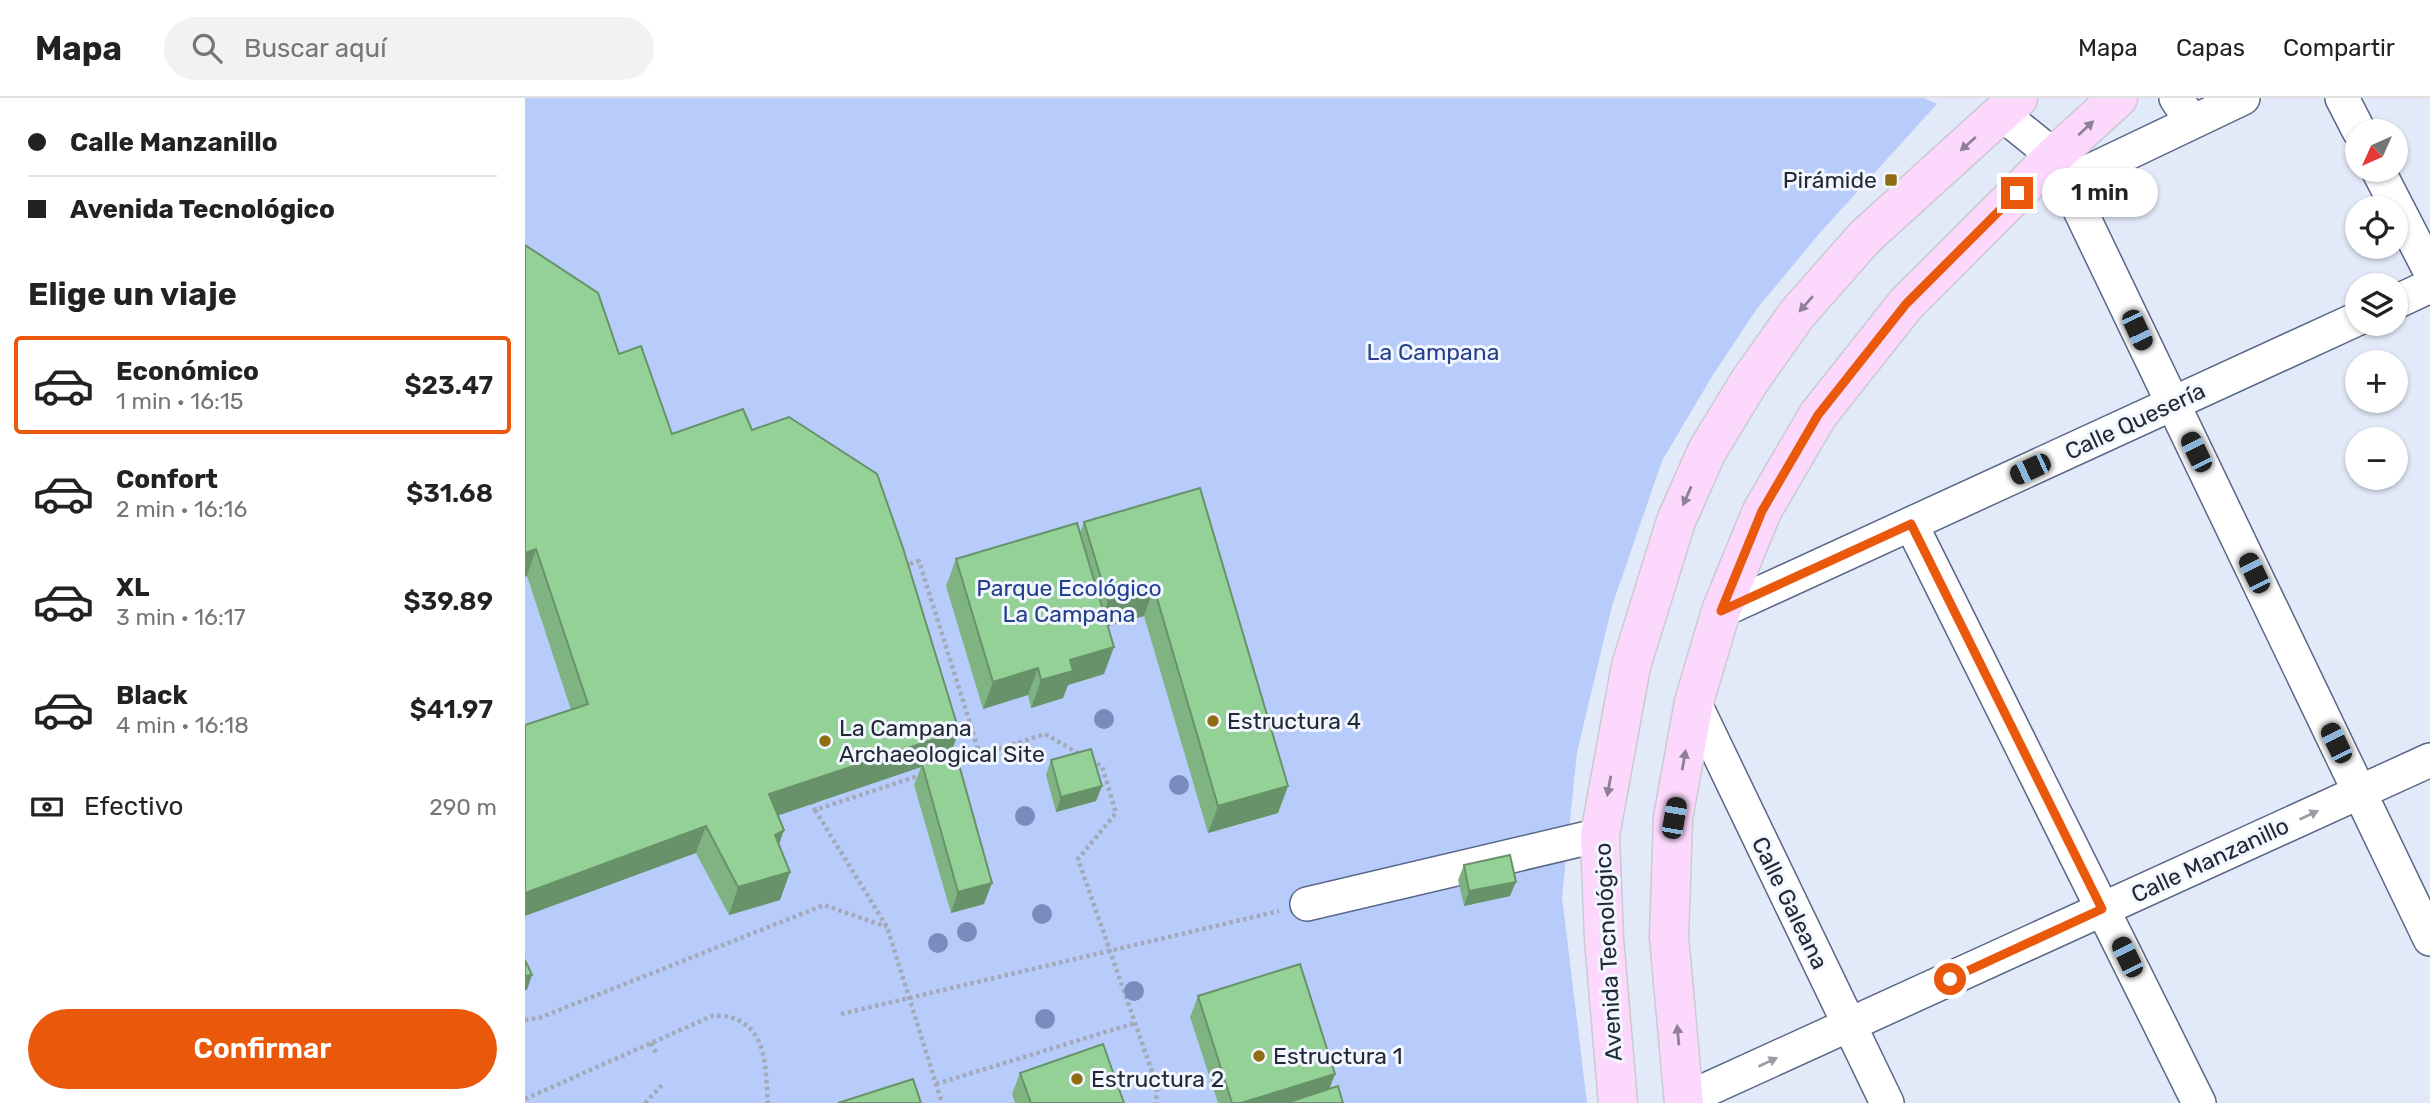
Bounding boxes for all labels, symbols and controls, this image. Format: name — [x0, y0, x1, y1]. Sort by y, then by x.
search box — [164, 17, 654, 80]
text: Mapa — [35, 29, 122, 68]
icon: search — [188, 29, 226, 67]
text: Buscar aquí — [244, 33, 387, 64]
text: Mapa — [2078, 34, 2138, 62]
text: Capas — [2176, 34, 2245, 62]
text: Compartir — [2283, 34, 2395, 62]
north arrow — [2345, 119, 2408, 182]
map controls — [2345, 119, 2408, 490]
one-way arrow — [2077, 120, 2094, 136]
text: Calle Manzanillo — [70, 127, 278, 158]
one-way arrow — [1959, 136, 1977, 152]
place label: Pirámide — [1783, 166, 1877, 194]
callout: 1 min — [2041, 168, 2157, 217]
marker: Pirámide — [1883, 172, 1899, 188]
route end — [2001, 177, 2033, 209]
text: 1 min — [2071, 178, 2129, 206]
text: Avenida Tecnológico — [70, 194, 335, 225]
button: locate — [2345, 196, 2408, 259]
button: layers — [2345, 273, 2408, 336]
text: Elige un viaje — [28, 275, 237, 313]
one-way arrow — [1799, 295, 1814, 312]
car — [2119, 307, 2156, 353]
park label: La Campana — [1367, 338, 1499, 366]
button: + — [2345, 350, 2408, 413]
icon: car — [32, 354, 95, 417]
text: Económico — [116, 356, 259, 387]
text: $23.47 — [405, 370, 493, 401]
street label: Calle Quesería — [2060, 376, 2210, 466]
text: 1 min · 16:15 — [116, 387, 243, 415]
button: − — [2345, 427, 2408, 490]
car — [2178, 429, 2215, 475]
car — [2007, 451, 2054, 487]
icon: car — [32, 462, 95, 525]
text: Confort — [116, 464, 218, 495]
text: $31.68 — [406, 478, 493, 509]
one-way arrow — [1681, 486, 1693, 506]
text: 2 min · 16:16 — [116, 495, 247, 523]
car — [2236, 550, 2273, 596]
icon: car — [32, 570, 95, 633]
text: XL — [116, 572, 149, 603]
park label: Parque Ecológico La Campana — [976, 574, 1162, 628]
text: $39.89 — [404, 586, 493, 617]
text: 3 min · 16:17 — [116, 603, 246, 631]
icon: car — [32, 678, 95, 741]
text: Black — [116, 680, 188, 711]
text: $41.97 — [410, 694, 493, 725]
place label: Estructura 4 — [1227, 707, 1361, 735]
text: 4 min · 16:18 — [116, 711, 249, 739]
marker: Estructura 4 — [1205, 713, 1221, 729]
place label: La Campana Archaeological Site — [839, 714, 1045, 768]
car — [2318, 720, 2355, 766]
marker: La Campana Archaeological Site — [817, 733, 833, 749]
one-way arrow — [1679, 749, 1690, 771]
one-way arrow — [1603, 775, 1614, 797]
icon: cash — [28, 788, 66, 826]
text: Efectivo — [84, 791, 183, 822]
text: 290 m — [429, 793, 497, 821]
car — [1661, 795, 1688, 841]
one-way arrow — [2299, 809, 2320, 820]
street label: Calle Manzanillo — [2127, 811, 2293, 909]
street label: Calle Galeana — [1746, 832, 1834, 974]
street label: Avenida Tecnológico — [1588, 842, 1628, 1062]
car — [2109, 934, 2146, 980]
route start — [1934, 963, 1966, 995]
button: Confirmar — [28, 1009, 497, 1089]
one-way arrow — [1672, 1024, 1683, 1046]
place label: Estructura 1 — [1273, 1042, 1403, 1070]
marker: Estructura 1 — [1251, 1048, 1267, 1064]
one-way arrow — [1758, 1056, 1778, 1067]
place label: Estructura 2 — [1091, 1065, 1224, 1093]
marker: Estructura 2 — [1069, 1071, 1085, 1087]

